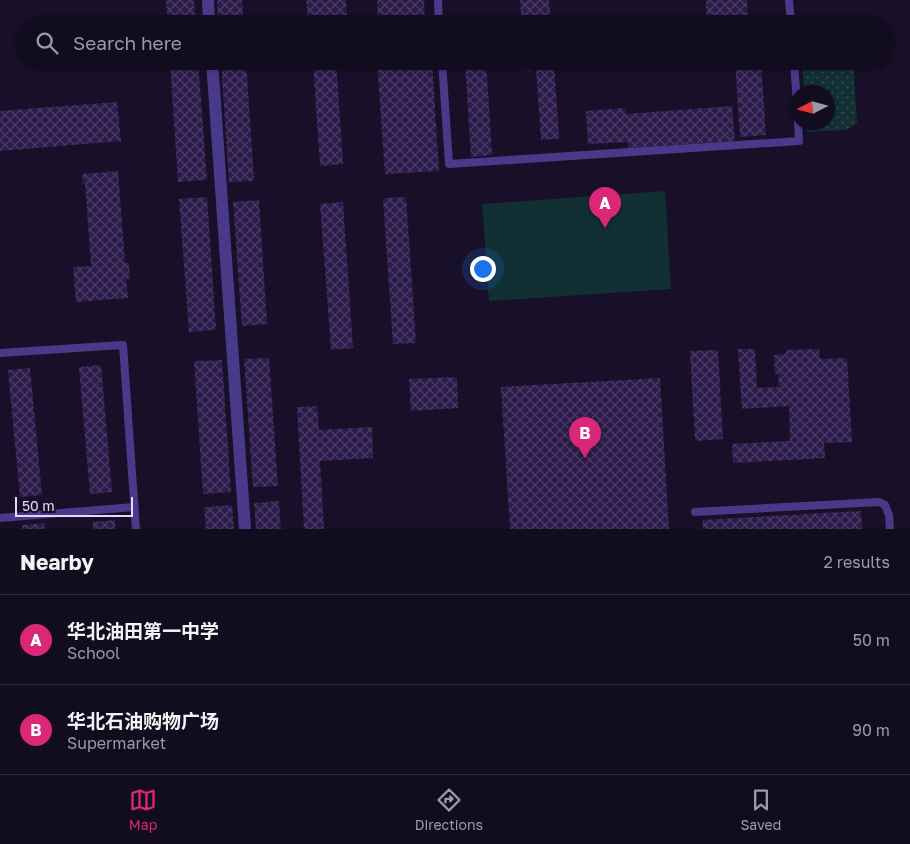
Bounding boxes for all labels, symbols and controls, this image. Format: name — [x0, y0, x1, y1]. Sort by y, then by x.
search box — [15, 15, 895, 70]
icon: search — [33, 29, 61, 57]
text: Search here — [73, 31, 182, 54]
north arrow — [790, 85, 835, 130]
pin: A — [589, 187, 621, 228]
your location — [470, 256, 496, 282]
pin: B — [569, 417, 601, 458]
scale bar — [15, 494, 132, 517]
text: 50 m — [22, 497, 55, 514]
text: Nearby — [20, 549, 94, 575]
text: 2 results — [824, 552, 890, 572]
text: 华北油田第一中学 — [67, 619, 219, 642]
text: A — [30, 630, 42, 650]
text: 50 m — [853, 630, 890, 650]
text: School — [67, 643, 120, 663]
text: 华北石油购物广场 — [67, 709, 219, 732]
text: B — [30, 720, 42, 740]
text: 90 m — [852, 720, 890, 740]
text: Supermarket — [67, 733, 166, 753]
tab: Map — [129, 786, 157, 833]
tab: Directions — [415, 786, 483, 833]
tab: Saved — [740, 786, 781, 833]

